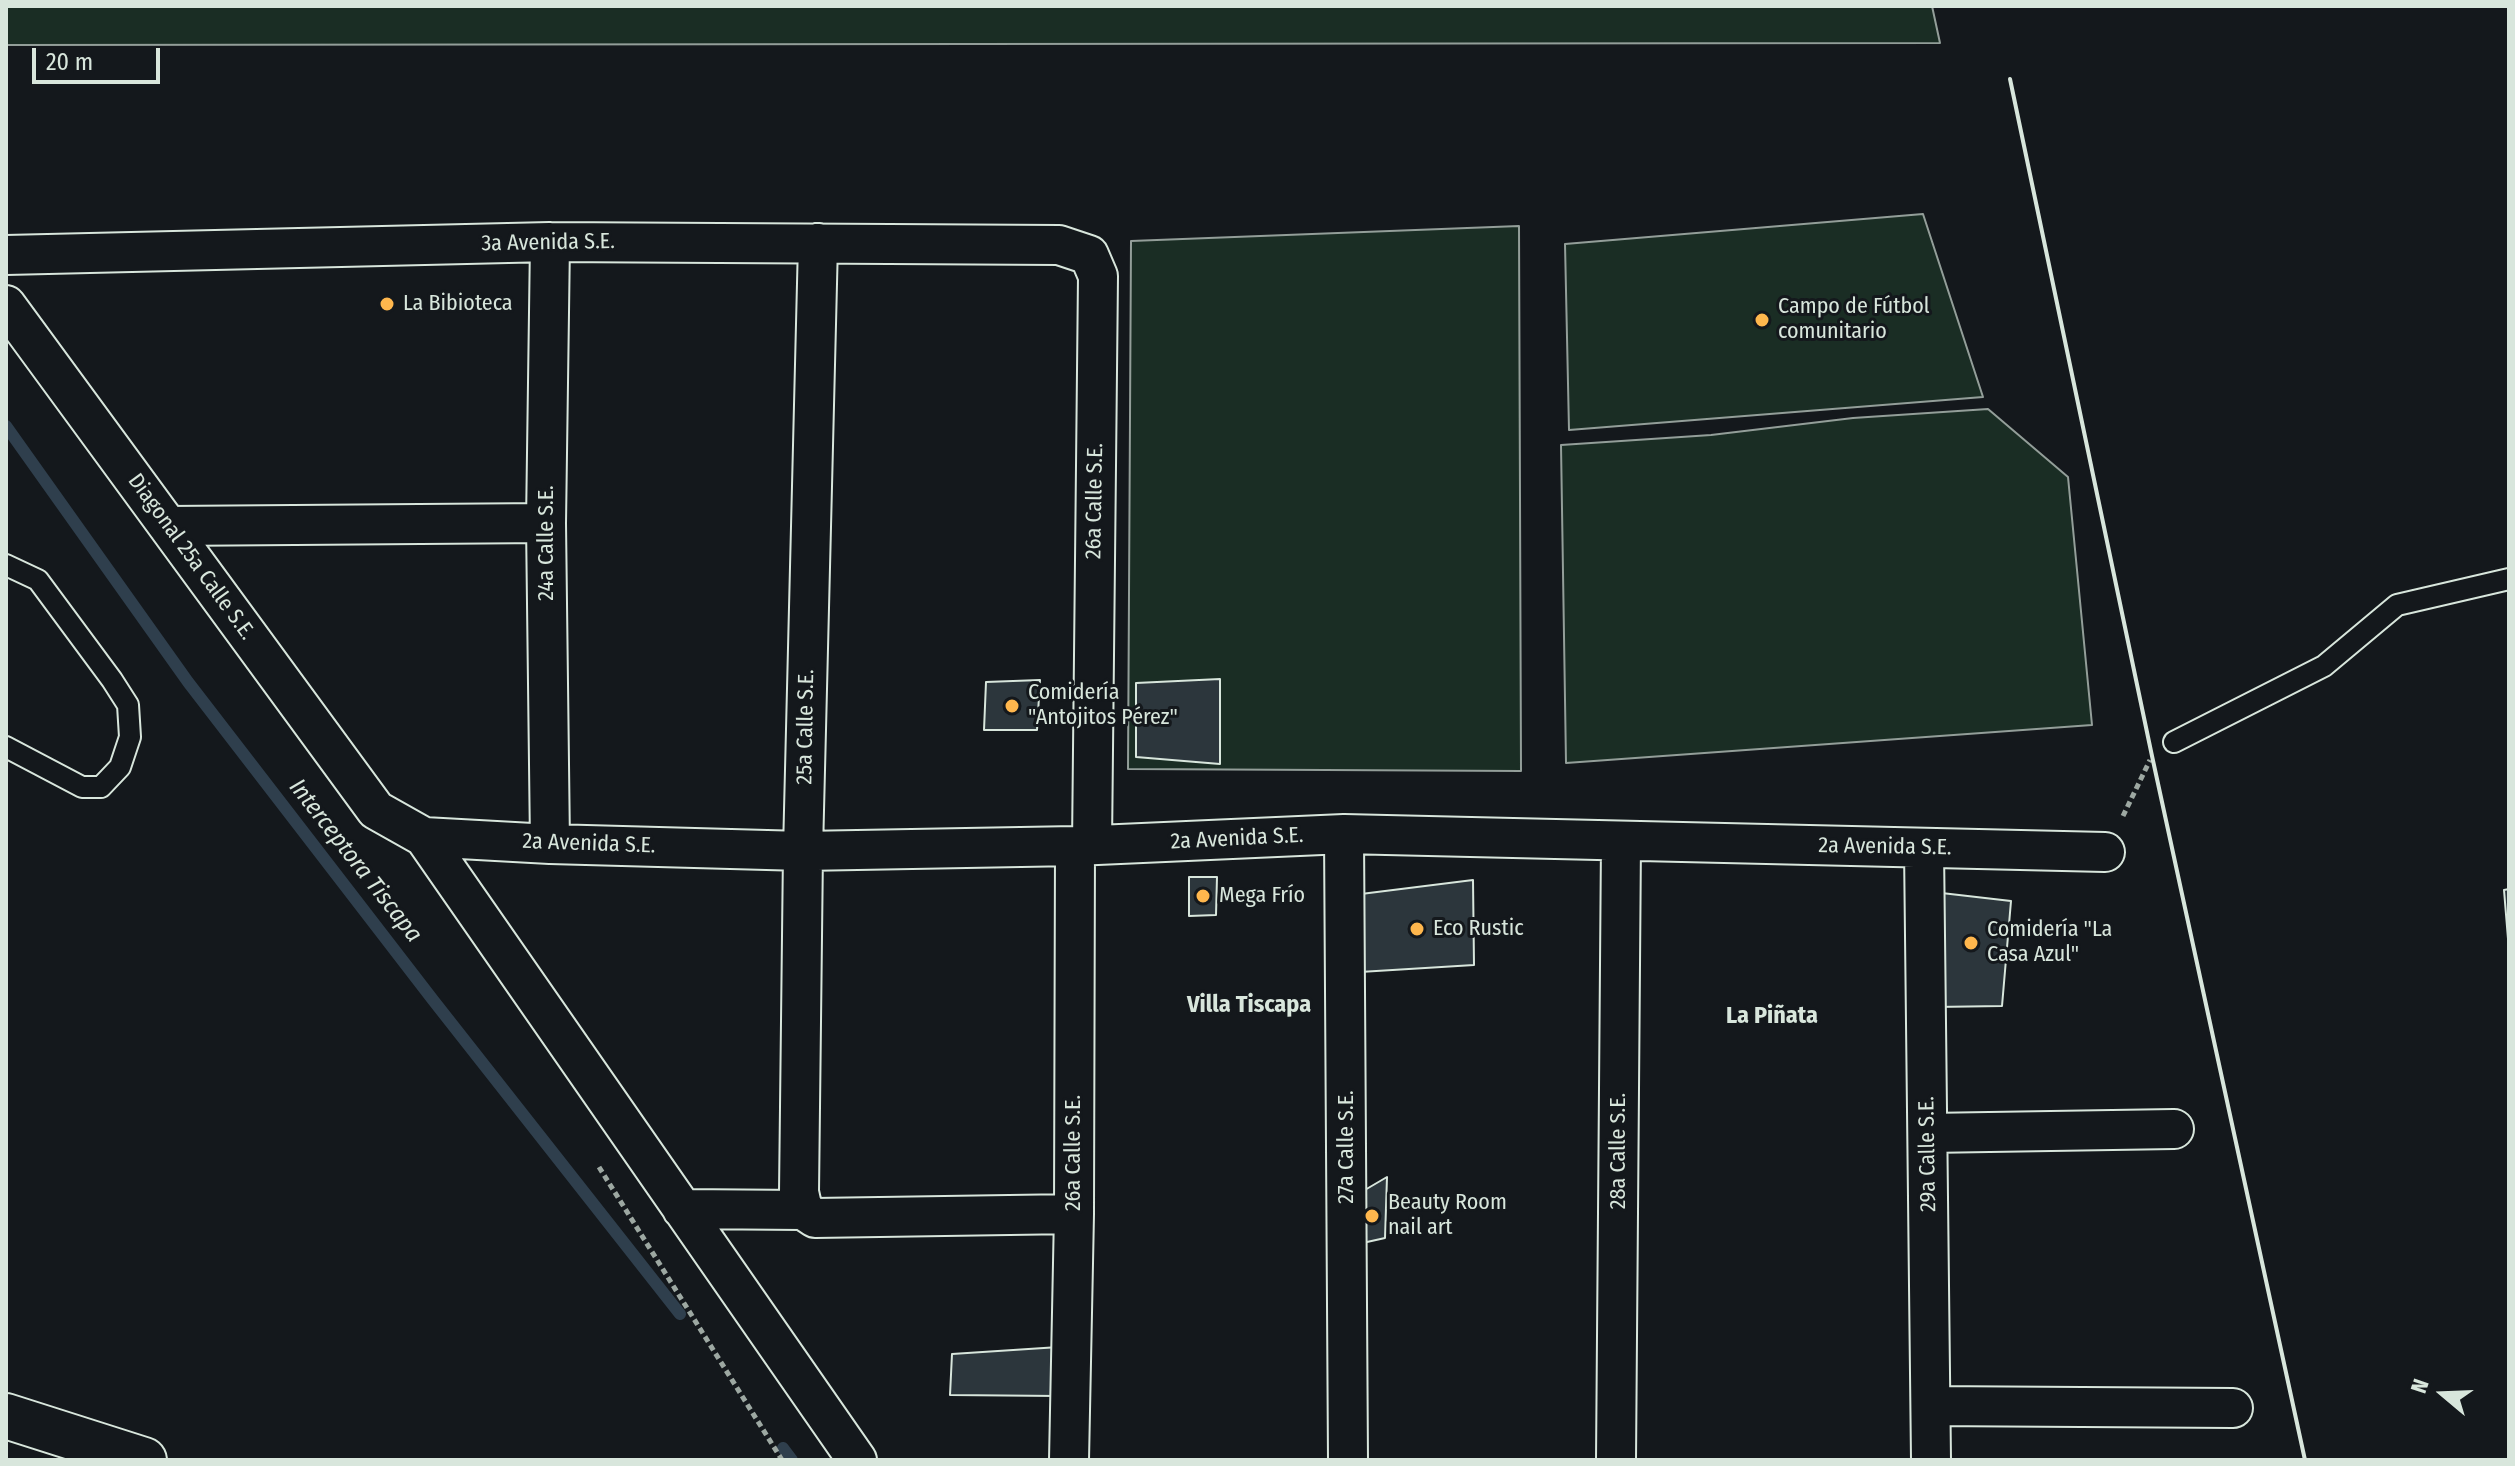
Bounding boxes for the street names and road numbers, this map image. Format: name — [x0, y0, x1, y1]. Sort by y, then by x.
street label: 3a Avenida S.E. — [481, 229, 615, 257]
street label: 26a Calle S.E. — [1081, 443, 1109, 559]
street label: Diagonal 25a Calle S.E. — [122, 469, 260, 645]
street label: 24a Calle S.E. — [534, 485, 560, 601]
street label: 25a Calle S.E. — [792, 669, 820, 785]
street label: 2a Avenida S.E. — [1170, 822, 1304, 856]
street label: 2a Avenida S.E. — [522, 828, 656, 860]
street label: 2a Avenida S.E. — [1818, 833, 1952, 861]
street label: 27a Calle S.E. — [1334, 1090, 1360, 1204]
street label: 28a Calle S.E. — [1606, 1093, 1632, 1209]
street label: 26a Calle S.E. — [1061, 1095, 1087, 1211]
street label: 29a Calle S.E. — [1914, 1096, 1942, 1212]

